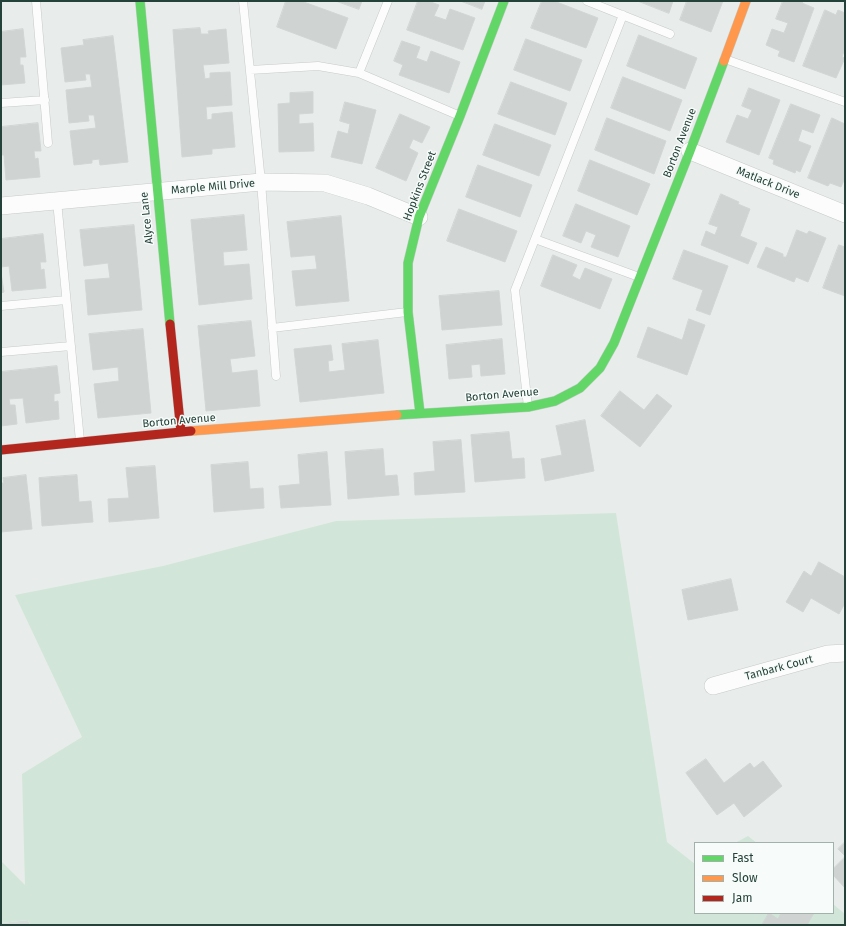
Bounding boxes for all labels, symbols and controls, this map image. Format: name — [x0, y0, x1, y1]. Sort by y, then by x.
street label: Borton Avenue — [661, 106, 699, 180]
street label: Hopkins Street — [401, 149, 439, 223]
street label: Matlack Drive — [734, 164, 802, 202]
street label: Marple Mill Drive — [170, 177, 256, 197]
street label: Alyce Lane — [138, 191, 156, 245]
street label: Borton Avenue — [465, 385, 539, 405]
street label: Borton Avenue — [142, 411, 216, 431]
street label: Tanbark Court — [744, 653, 814, 683]
legend — [694, 842, 834, 914]
text: Fast — [732, 851, 754, 865]
text: Slow — [732, 871, 758, 885]
text: Jam — [732, 891, 752, 905]

